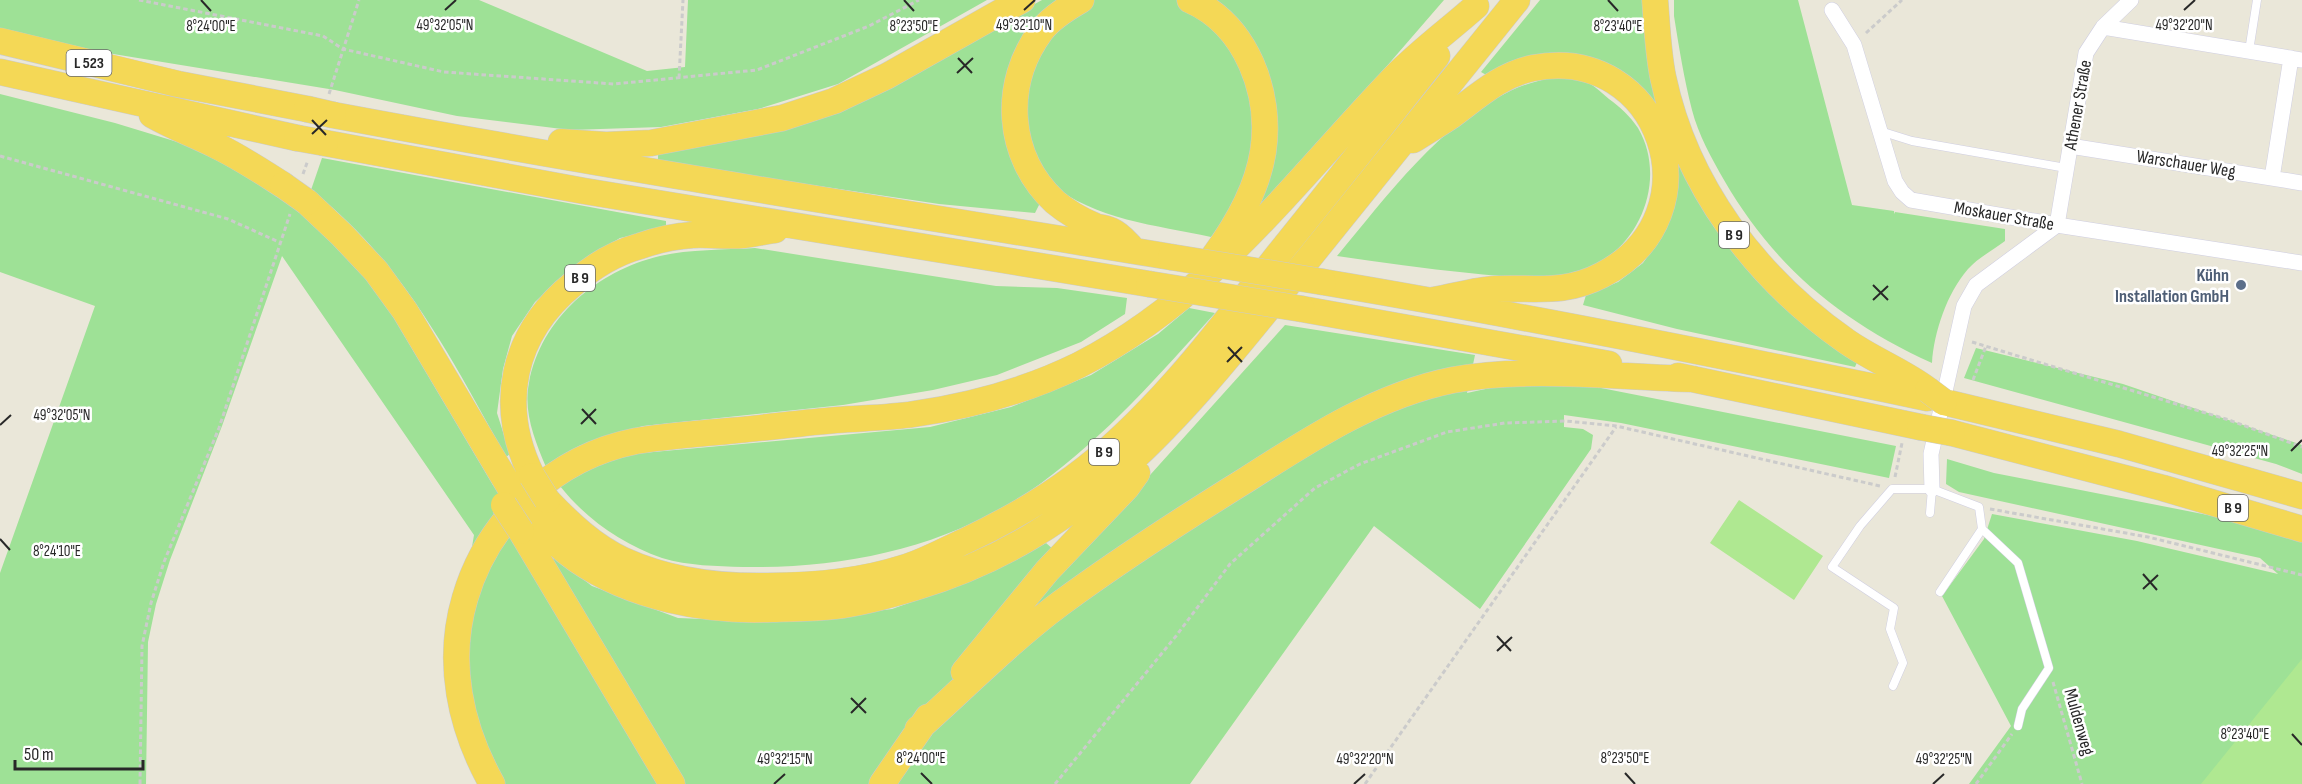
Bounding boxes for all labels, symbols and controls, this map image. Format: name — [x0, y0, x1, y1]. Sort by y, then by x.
text: 49°32'05"N — [417, 16, 474, 35]
text: 49°32'10"N — [996, 16, 1052, 35]
text: 49°32'20"N — [2155, 16, 2213, 35]
text: 8°24'00"E — [186, 17, 236, 36]
text: 8°23'50"E — [890, 17, 938, 36]
text: 8°23'40"E — [1593, 17, 1643, 36]
road number: L 523 — [66, 50, 112, 76]
street label: Athener Straße — [2060, 58, 2096, 153]
street label: Warschauer Weg — [2135, 146, 2237, 182]
street label: Moskauer Straße — [1952, 197, 2056, 235]
road number: B 9 — [1719, 222, 1749, 248]
road number: B 9 — [565, 265, 595, 291]
place label: Kühn Installation GmbH — [2115, 265, 2229, 307]
marker: Kühn Installation GmbH — [2234, 278, 2248, 292]
text: 49°32'05"N — [34, 406, 91, 425]
road number: B 9 — [1089, 439, 1119, 465]
text: 49°32'25"N — [2212, 442, 2268, 461]
road number: B 9 — [2218, 495, 2248, 521]
text: 8°24'10"E — [33, 542, 81, 561]
street label: Muldenweg — [2059, 686, 2099, 758]
text: 8°23'40"E — [2220, 725, 2270, 744]
scale bar — [15, 733, 142, 771]
text: 50 m — [24, 744, 54, 765]
text: 8°24'00"E — [896, 749, 946, 768]
text: 8°23'50"E — [1601, 749, 1649, 768]
text: 49°32'15"N — [757, 750, 813, 769]
text: 49°32'20"N — [1336, 750, 1394, 769]
text: 49°32'25"N — [1916, 750, 1972, 769]

